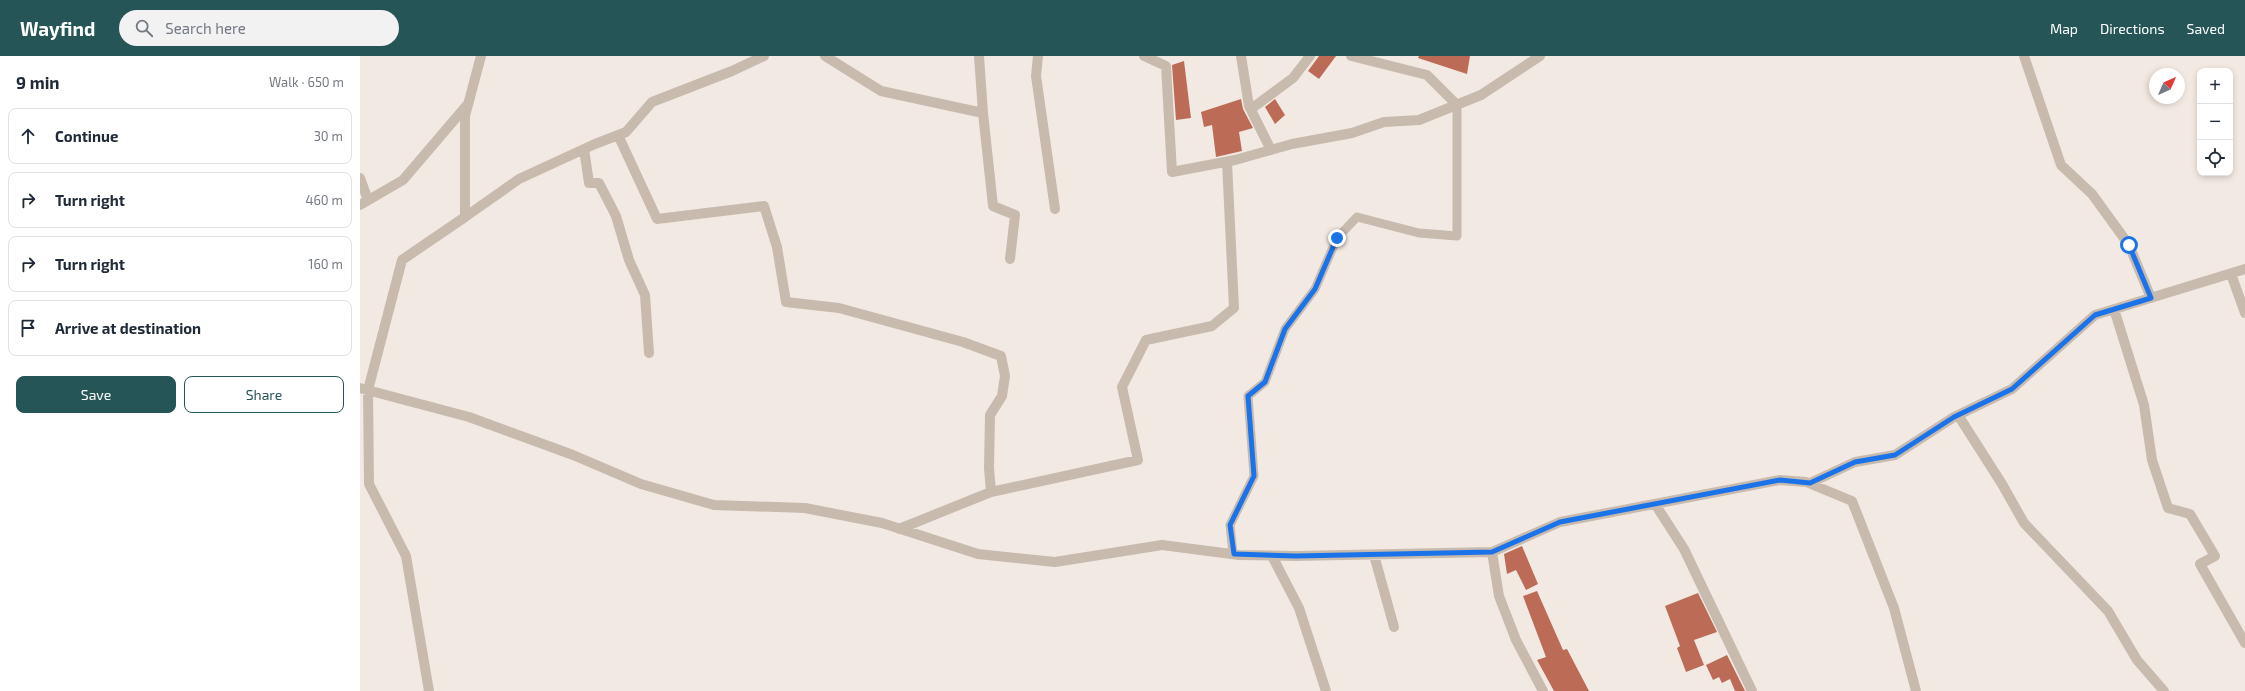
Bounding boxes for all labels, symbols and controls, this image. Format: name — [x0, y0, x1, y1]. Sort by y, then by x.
search box — [119, 10, 399, 46]
text: Wayfind — [20, 17, 95, 40]
icon: search — [133, 17, 155, 39]
text: Search here — [165, 19, 246, 37]
text: Map — [2050, 20, 2078, 37]
text: Directions — [2100, 20, 2165, 37]
text: Saved — [2187, 20, 2225, 37]
north arrow — [2149, 68, 2185, 104]
map controls — [2197, 68, 2233, 176]
button: + — [2197, 68, 2233, 104]
text: 9 min — [16, 72, 60, 92]
text: Walk · 650 m — [269, 74, 344, 90]
button: − — [2197, 104, 2233, 140]
icon: ahead — [17, 125, 39, 147]
text: Continue — [55, 127, 118, 145]
text: 30 m — [314, 128, 343, 144]
button: locate — [2197, 140, 2233, 176]
icon: right — [17, 189, 39, 211]
text: Turn right — [55, 191, 125, 209]
text: 460 m — [305, 192, 343, 208]
route end — [1328, 229, 1346, 247]
route start — [2120, 236, 2138, 254]
icon: right — [17, 253, 39, 275]
text: Turn right — [55, 255, 125, 273]
text: 160 m — [308, 256, 343, 272]
icon: arrive — [17, 317, 39, 339]
text: Arrive at destination — [55, 319, 201, 337]
button: Save — [16, 376, 176, 413]
button: Share — [184, 376, 344, 413]

